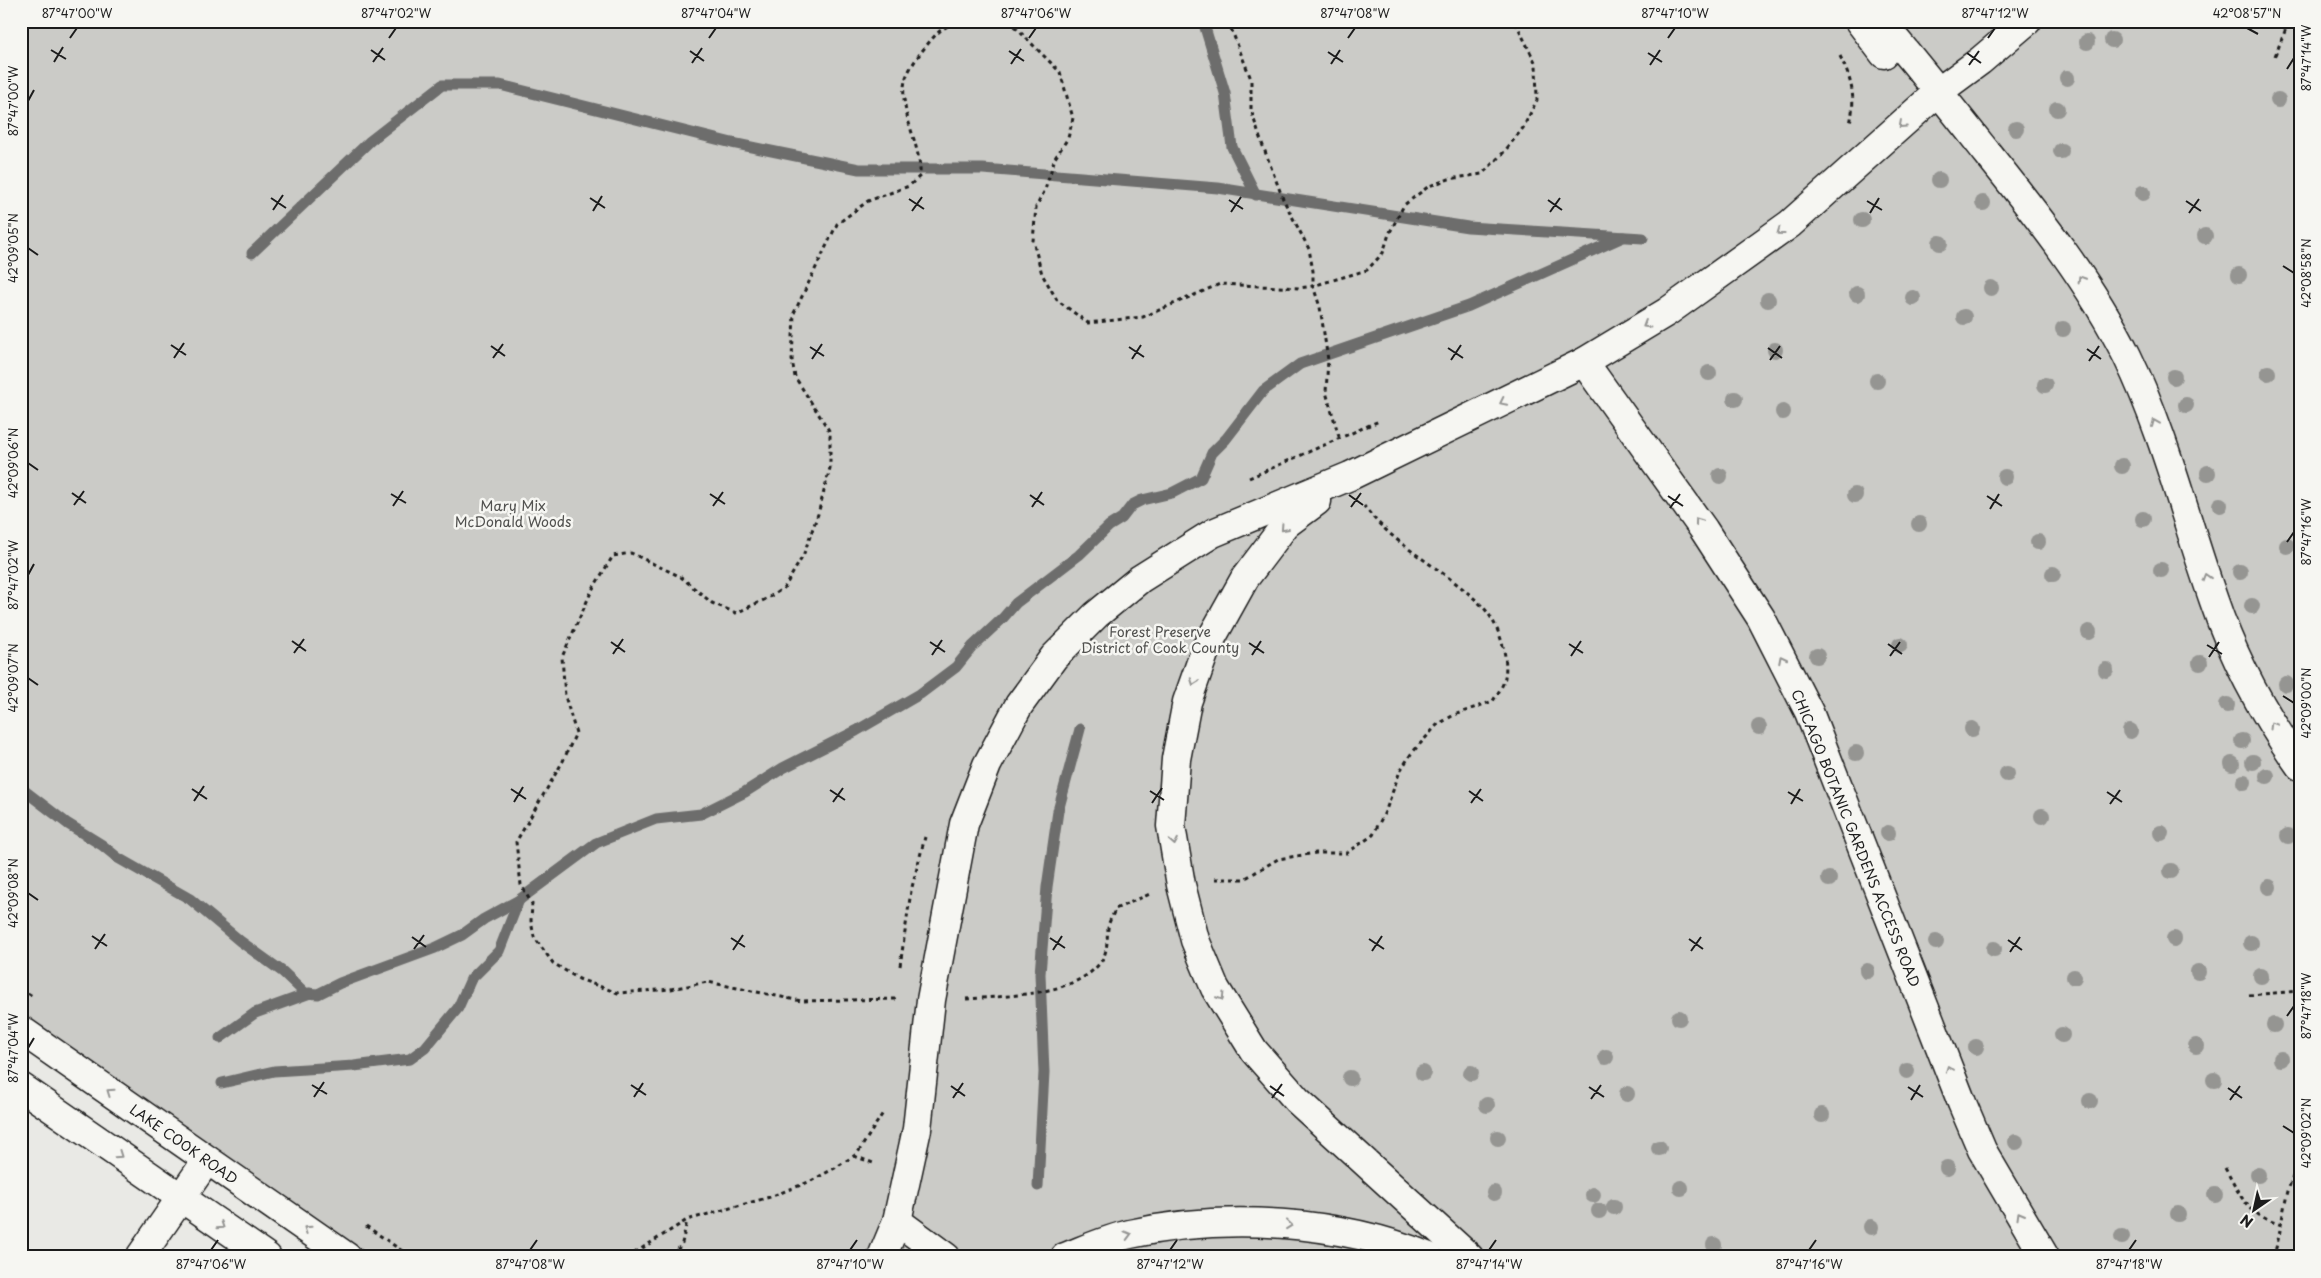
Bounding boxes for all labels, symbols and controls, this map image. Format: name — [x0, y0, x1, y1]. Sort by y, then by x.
text: 87°47'00"W — [42, 4, 113, 22]
text: 87°47'02"W — [361, 4, 432, 22]
text: 87°47'04"W — [681, 4, 752, 22]
text: 87°47'06"W — [1001, 4, 1072, 22]
text: 87°47'08"W — [1320, 4, 1390, 22]
text: 87°47'10"W — [1641, 4, 1709, 22]
text: 87°47'12"W — [1961, 4, 2029, 22]
text: 42°08'57"N — [2213, 4, 2281, 22]
text: 87°47'14"W — [2297, 24, 2315, 91]
text: 87°47'00"W — [4, 65, 22, 136]
one-way arrow — [1898, 119, 1907, 128]
text: 42°09'05"N — [4, 213, 22, 283]
one-way arrow — [1776, 226, 1786, 235]
text: 42°08'58"N — [2297, 238, 2315, 308]
one-way arrow — [2078, 275, 2087, 285]
one-way arrow — [1643, 318, 1652, 328]
one-way arrow — [1500, 395, 1509, 405]
one-way arrow — [2151, 419, 2161, 428]
text: 42°09'06"N — [4, 428, 22, 498]
park label: Mary Mix McDonald Woods — [455, 495, 571, 532]
text: 87°47'16"W — [2297, 498, 2315, 566]
one-way arrow — [1695, 517, 1704, 527]
one-way arrow — [1281, 522, 1290, 531]
text: 87°47'02"W — [4, 539, 22, 610]
one-way arrow — [2202, 574, 2212, 582]
park label: Forest Preserve District of Cook County — [1081, 621, 1239, 658]
text: 42°09'07"N — [4, 643, 22, 713]
one-way arrow — [1778, 656, 1788, 665]
text: 42°09'00"N — [2297, 668, 2315, 738]
one-way arrow — [1190, 677, 1200, 686]
street label: CHICAGO BOTANIC GARDENS ACCESS ROAD — [1786, 686, 1926, 990]
one-way arrow — [2270, 721, 2279, 730]
one-way arrow — [1169, 838, 1179, 846]
text: 42°09'08"N — [4, 858, 22, 928]
text: 87°47'18"W — [2297, 972, 2315, 1039]
one-way arrow — [1214, 991, 1224, 1000]
text: 87°47'04"W — [4, 1012, 22, 1083]
one-way arrow — [1945, 1065, 1955, 1074]
one-way arrow — [106, 1089, 116, 1098]
text: 42°09'02"N — [2297, 1098, 2315, 1168]
street label: LAKE COOK ROAD — [126, 1099, 242, 1189]
one-way arrow — [113, 1149, 122, 1158]
north arrow — [2228, 1186, 2278, 1236]
text: N — [2236, 1209, 2257, 1233]
one-way arrow — [2016, 1211, 2026, 1220]
one-way arrow — [216, 1219, 225, 1229]
one-way arrow — [1285, 1220, 1293, 1231]
one-way arrow — [303, 1226, 313, 1235]
one-way arrow — [1123, 1231, 1131, 1241]
text: 87°47'06"W — [176, 1255, 247, 1273]
text: 87°47'08"W — [495, 1255, 565, 1273]
text: 87°47'10"W — [816, 1255, 884, 1273]
text: 87°47'12"W — [1136, 1255, 1204, 1273]
text: 87°47'14"W — [1456, 1255, 1523, 1273]
text: 87°47'16"W — [1775, 1255, 1843, 1273]
text: 87°47'18"W — [2096, 1255, 2163, 1273]

